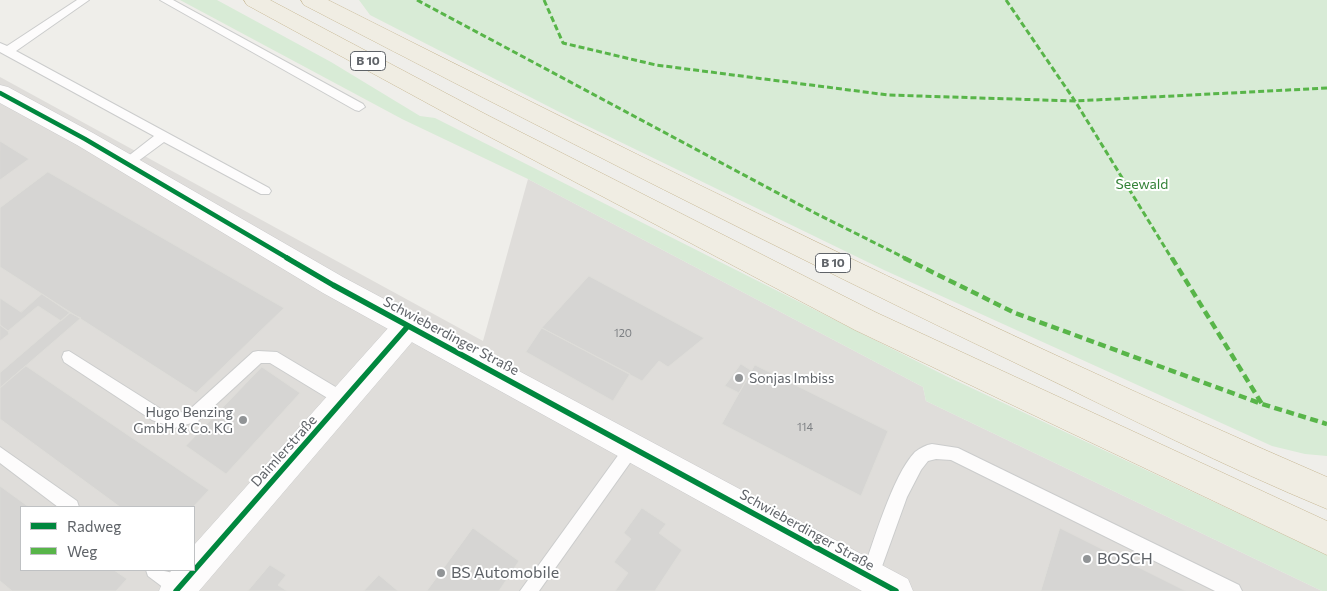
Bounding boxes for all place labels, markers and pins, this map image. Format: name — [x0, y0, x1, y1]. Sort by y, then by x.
place label: Sonjas Imbiss — [749, 370, 834, 386]
marker: Sonjas Imbiss — [733, 372, 745, 384]
place label: Hugo Benzing GmbH & Co. KG — [133, 404, 233, 437]
marker: Hugo Benzing GmbH & Co. KG — [237, 414, 249, 426]
place label: BOSCH — [1097, 549, 1153, 569]
marker: BOSCH — [1081, 553, 1093, 565]
place label: BS Automobile — [451, 563, 559, 583]
marker: BS Automobile — [435, 567, 447, 579]

